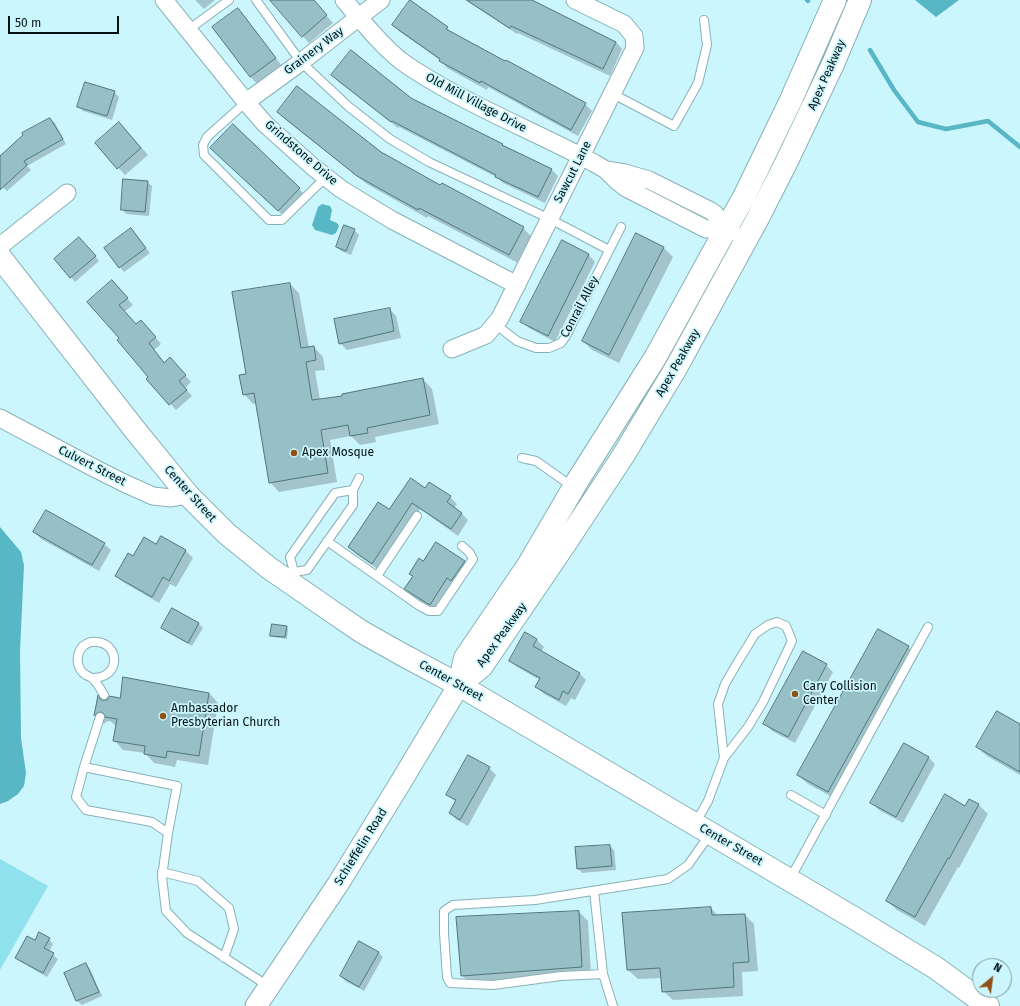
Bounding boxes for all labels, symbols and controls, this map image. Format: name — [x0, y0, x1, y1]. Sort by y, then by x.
scale bar — [10, 8, 121, 34]
text: 50 m — [15, 16, 41, 30]
street label: Grainery Way — [281, 24, 347, 78]
street label: Apex Peakway — [805, 37, 849, 113]
street label: Old Mill Village Drive — [423, 70, 529, 136]
street label: Grindstone Drive — [262, 118, 340, 188]
street label: Sawcut Lane — [551, 139, 595, 205]
street label: Conrail Alley — [558, 274, 602, 340]
street label: Apex Peakway — [653, 327, 703, 399]
street label: Culvert Street — [56, 443, 128, 489]
place label: Apex Mosque — [302, 446, 374, 460]
marker: Apex Mosque — [289, 448, 299, 458]
street label: Center Street — [161, 463, 219, 525]
street label: Apex Peakway — [474, 600, 530, 670]
street label: Center Street — [416, 657, 486, 705]
place label: Cary Collision Center — [803, 680, 877, 708]
marker: Cary Collision Center — [790, 689, 800, 699]
place label: Ambassador Presbyterian Church — [171, 702, 280, 730]
marker: Ambassador Presbyterian Church — [158, 711, 168, 721]
street label: Schieffelin Road — [331, 806, 391, 888]
street label: Center Street — [697, 821, 765, 869]
north arrow — [972, 958, 1012, 998]
text: N — [991, 960, 1004, 975]

